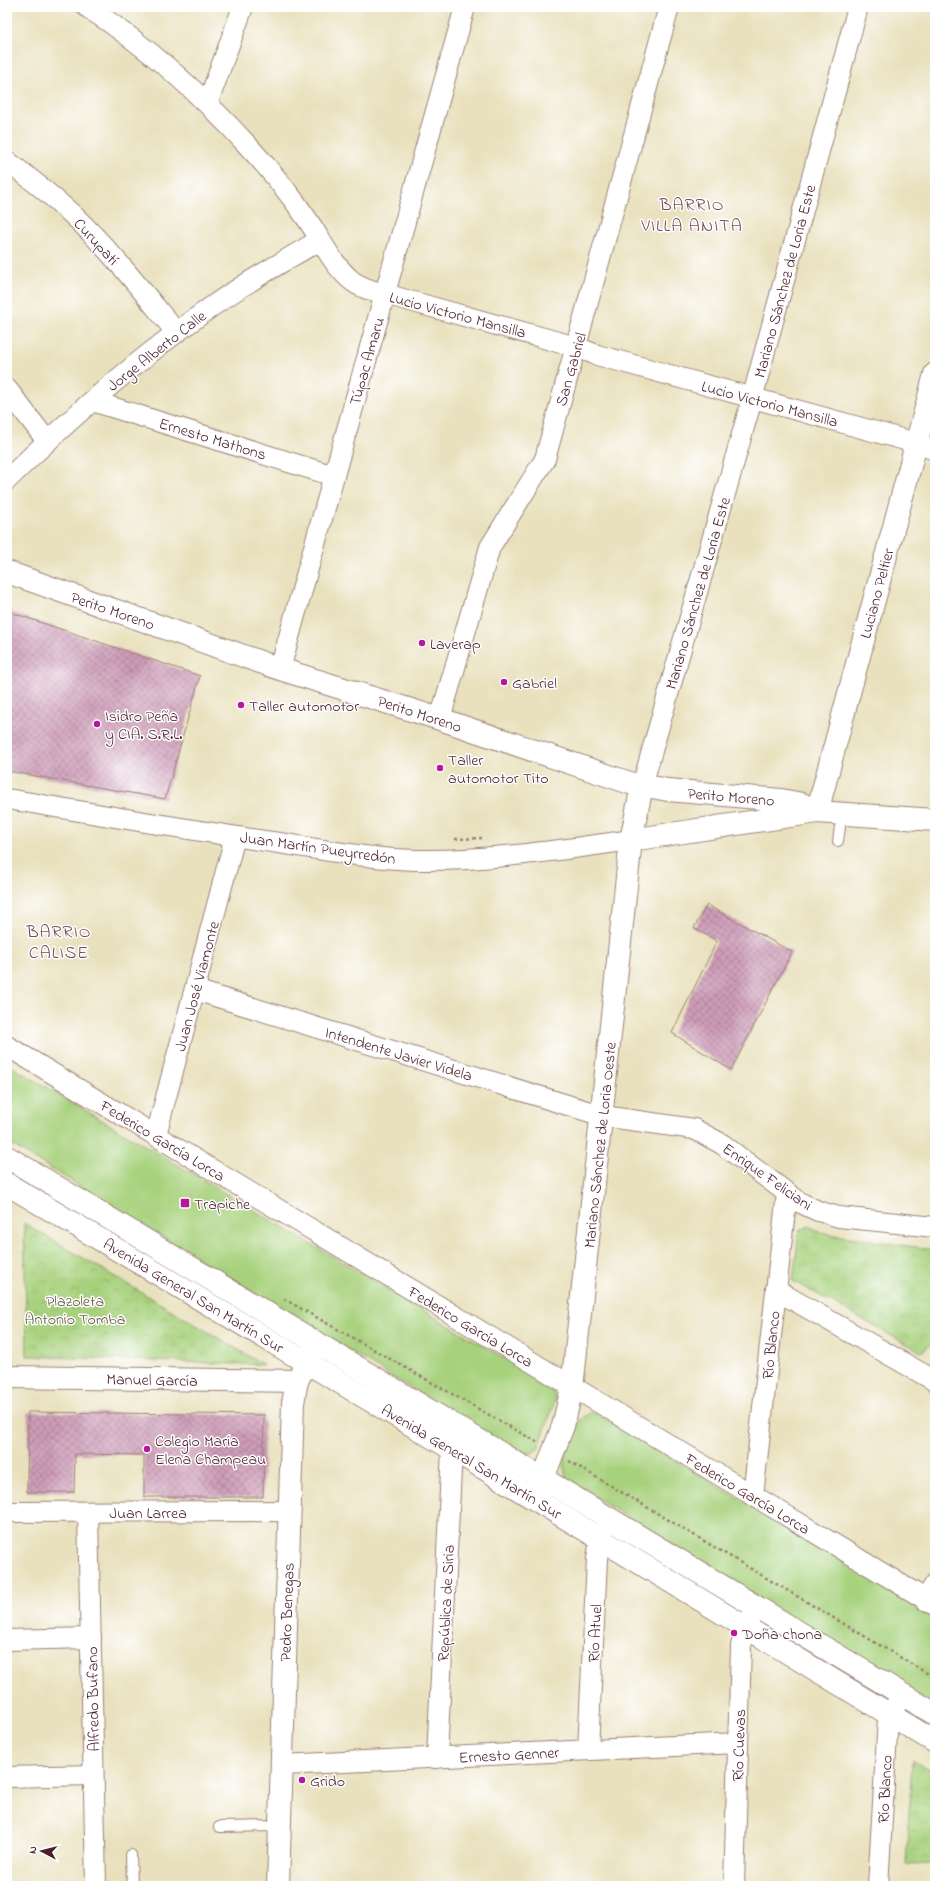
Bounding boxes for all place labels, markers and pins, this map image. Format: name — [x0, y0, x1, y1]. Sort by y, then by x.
place label: Laverap — [430, 633, 481, 657]
marker: Laverap — [417, 638, 427, 648]
place label: Gabriel — [512, 672, 557, 696]
marker: Gabriel — [499, 677, 509, 687]
place label: Taller automotor — [249, 695, 359, 719]
marker: Taller automotor — [236, 700, 246, 710]
place label: Isidro Peña y CIA. S.R.L. — [105, 705, 182, 747]
marker: Isidro Peña y CIA. S.R.L. — [92, 719, 102, 729]
place label: Taller automotor Tito — [448, 749, 549, 791]
marker: Taller automotor Tito — [435, 763, 445, 773]
place label: Trapiche — [194, 1193, 251, 1217]
marker: Trapiche — [179, 1197, 191, 1209]
place label: Colegio María Elena Champeau — [155, 1430, 266, 1472]
marker: Colegio María Elena Champeau — [142, 1444, 152, 1454]
place label: Doña chona — [741, 1623, 822, 1647]
marker: Doña chona — [729, 1628, 739, 1638]
place label: Grido — [310, 1770, 345, 1794]
marker: Grido — [297, 1775, 307, 1785]

